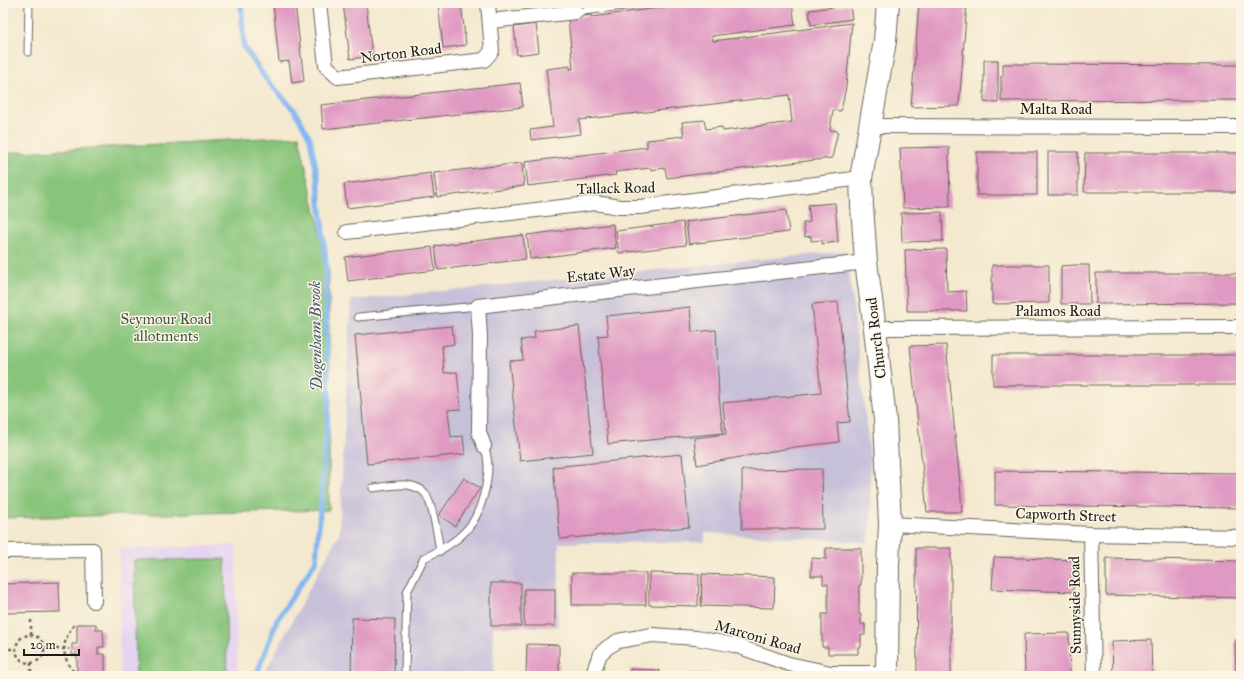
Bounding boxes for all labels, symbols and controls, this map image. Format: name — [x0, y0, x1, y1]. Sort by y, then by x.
street label: Norton Road — [359, 39, 443, 67]
street label: Malta Road — [1020, 100, 1093, 118]
street label: Tallack Road — [577, 178, 656, 198]
street label: Estate Way — [566, 261, 637, 287]
water label: Dagenham Brook — [305, 281, 326, 391]
street label: Church Road — [862, 296, 890, 380]
street label: Palamos Road — [1015, 302, 1101, 320]
park label: Seymour Road allotments — [121, 310, 212, 345]
street label: Capworth Street — [1015, 504, 1118, 526]
street label: Sunnyside Road — [1065, 555, 1085, 654]
street label: Marconi Road — [713, 616, 804, 658]
scale bar — [24, 631, 79, 657]
text: 20 m — [30, 638, 56, 652]

